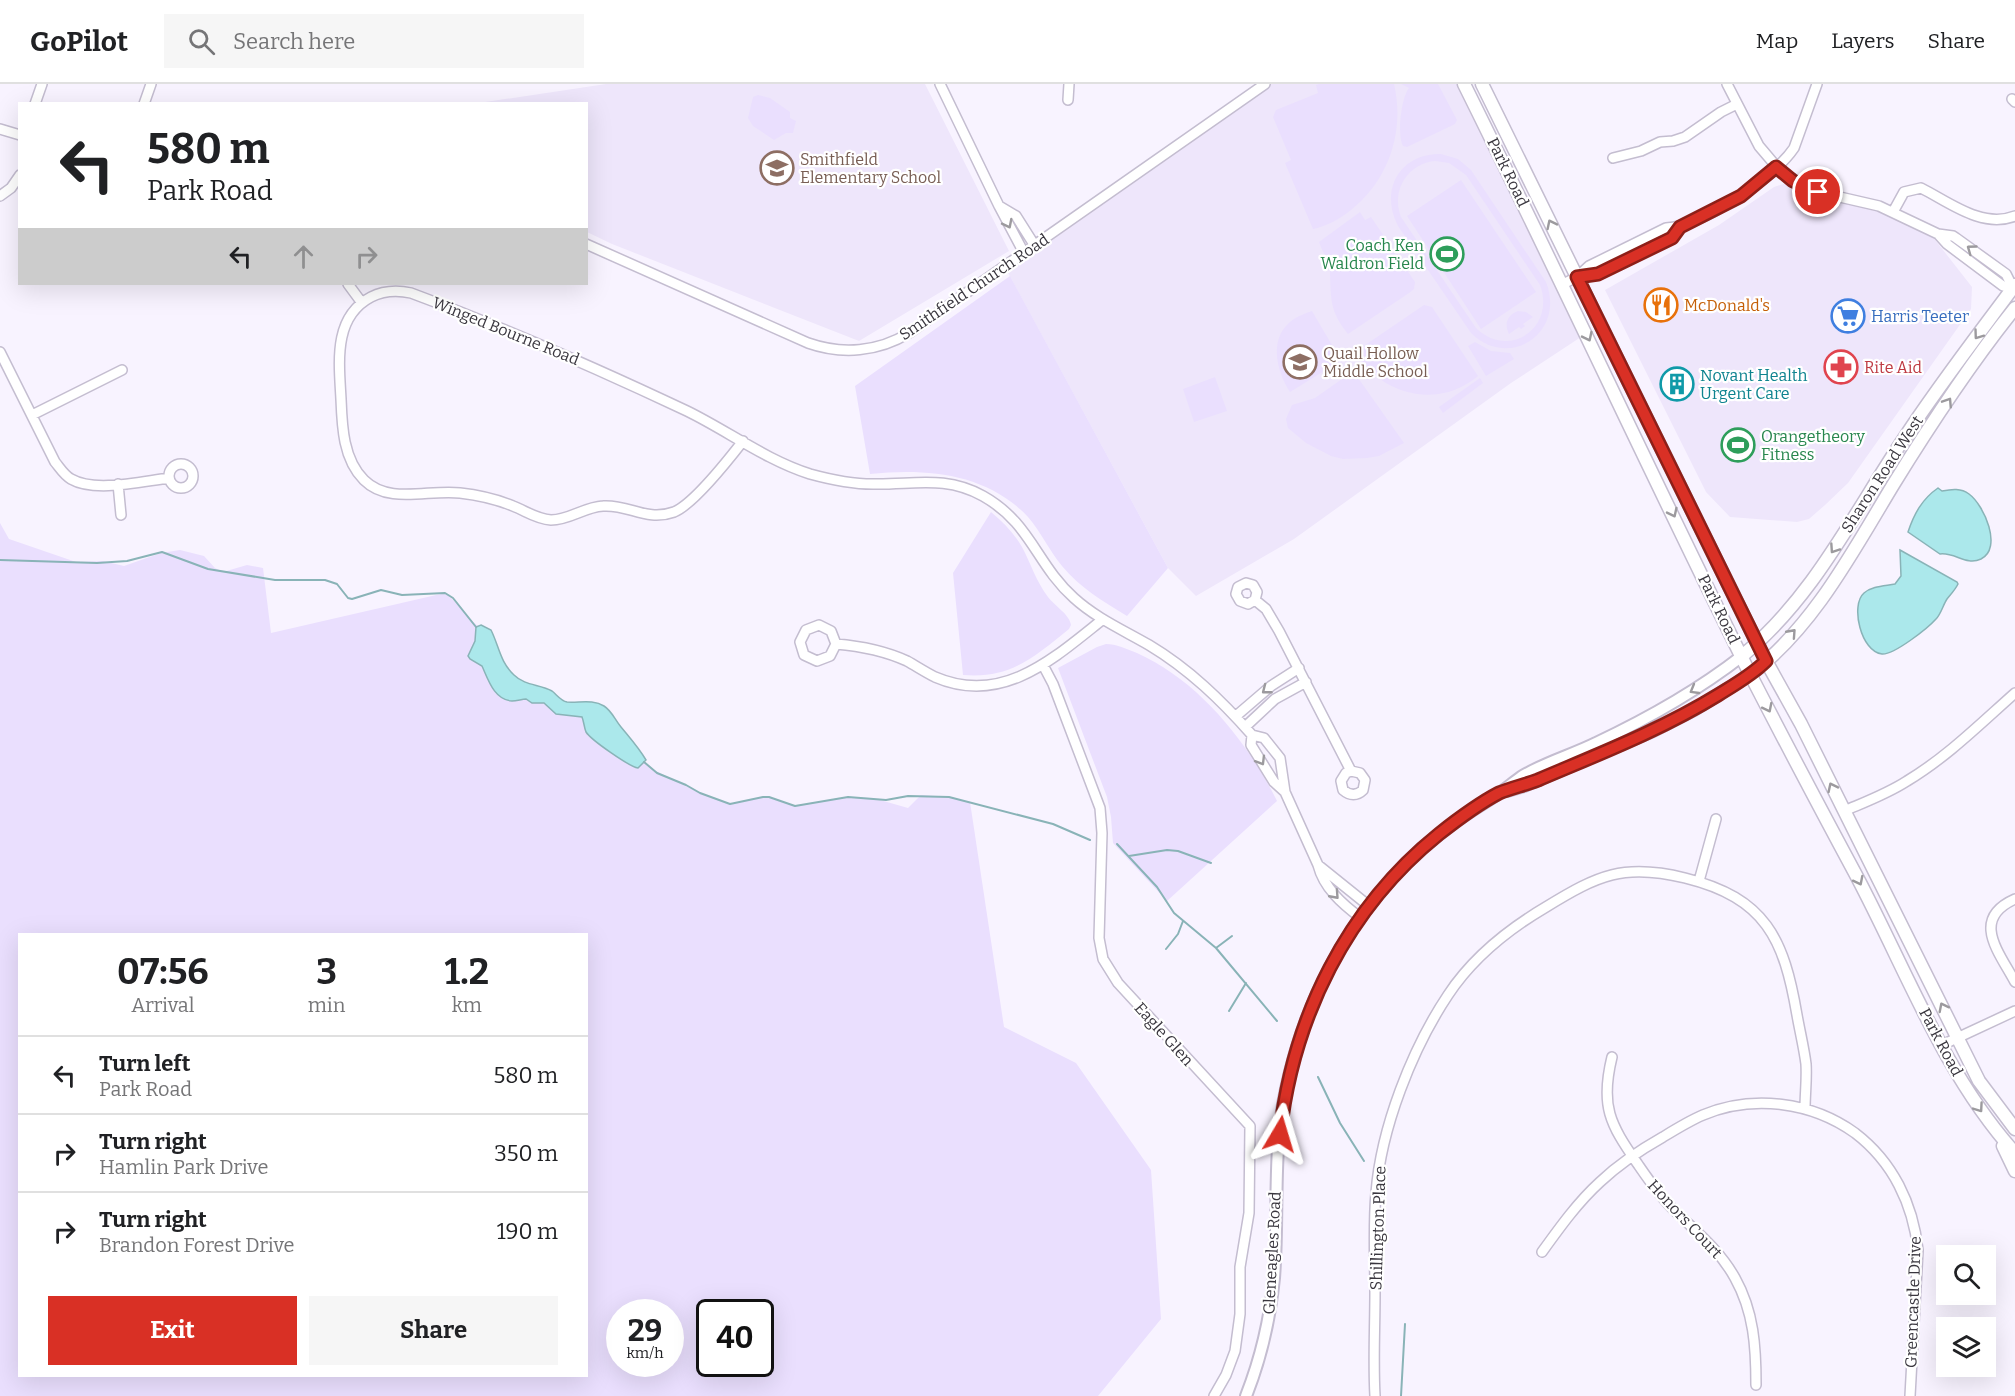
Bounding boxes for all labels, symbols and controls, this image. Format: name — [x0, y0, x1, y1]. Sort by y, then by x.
search box — [164, 14, 584, 68]
text: GoPilot — [30, 25, 128, 58]
icon: search — [185, 25, 218, 58]
text: Search here — [233, 28, 355, 55]
text: Map — [1756, 28, 1798, 54]
text: Layers — [1831, 28, 1895, 54]
text: Share — [1928, 28, 1985, 54]
text: 580 m — [147, 124, 270, 174]
icon: left — [48, 126, 126, 204]
street label: Park Road — [1483, 134, 1533, 210]
school or university icon: Smithfield Elementary School — [759, 150, 795, 186]
place label: Smithfield Elementary School — [800, 150, 941, 187]
pin — [1792, 166, 1843, 217]
text: Park Road — [147, 175, 273, 207]
icon: arrive — [1801, 175, 1834, 208]
one-way arrow — [1001, 217, 1013, 228]
one-way arrow — [1547, 220, 1559, 231]
street label: Smithfield Church Road — [896, 230, 1053, 344]
place label: Coach Ken Waldron Field — [1321, 236, 1424, 273]
sports icon: Coach Ken Waldron Field — [1429, 236, 1465, 272]
icon: left — [224, 240, 257, 273]
icon: ahead — [287, 240, 320, 273]
icon: right — [350, 240, 383, 273]
one-way arrow — [1966, 245, 1977, 256]
restaurant icon: McDonald's — [1643, 287, 1679, 323]
street label: Winged Bourne Road — [430, 293, 583, 369]
place label: McDonald's — [1684, 296, 1770, 315]
supermarket icon: Harris Teeter — [1830, 298, 1866, 334]
place label: Harris Teeter — [1871, 307, 1969, 326]
one-way arrow — [1974, 328, 1985, 339]
one-way arrow — [1581, 331, 1593, 342]
school or university icon: Quail Hollow Middle School — [1282, 344, 1318, 380]
place label: Quail Hollow Middle School — [1323, 344, 1428, 381]
pharmacy icon: Rite Aid — [1823, 349, 1859, 385]
place label: Rite Aid — [1864, 358, 1922, 377]
building icon: Novant Health Urgent Care — [1659, 366, 1695, 402]
place label: Novant Health Urgent Care — [1700, 366, 1807, 403]
one-way arrow — [1941, 398, 1952, 409]
street label: Sharon Road West — [1837, 412, 1927, 536]
sports icon: Orangetheory Fitness — [1720, 427, 1756, 463]
place label: Orangetheory Fitness — [1761, 427, 1865, 464]
one-way arrow — [1665, 506, 1677, 517]
one-way arrow — [1830, 542, 1841, 553]
street label: Park Road — [1694, 571, 1744, 647]
one-way arrow — [1785, 629, 1796, 640]
one-way arrow — [1261, 683, 1272, 694]
one-way arrow — [1690, 683, 1700, 694]
one-way arrow — [1761, 702, 1772, 713]
one-way arrow — [1253, 755, 1265, 765]
one-way arrow — [1827, 782, 1839, 793]
one-way arrow — [1852, 875, 1863, 885]
one-way arrow — [1328, 888, 1339, 898]
text: 07:56 — [117, 950, 209, 994]
text: 3 — [316, 950, 337, 994]
text: 1.2 — [444, 950, 489, 994]
text: Arrival — [131, 993, 195, 1017]
text: min — [308, 993, 345, 1017]
text: km — [452, 993, 482, 1017]
street label: Eagle Glen — [1131, 998, 1197, 1070]
one-way arrow — [1939, 1002, 1950, 1013]
street label: Park Road — [1915, 1005, 1967, 1080]
text: Turn left — [99, 1050, 191, 1077]
icon: left — [48, 1059, 81, 1092]
text: 580 m — [494, 1062, 558, 1089]
text: Park Road — [99, 1077, 192, 1101]
one-way arrow — [1972, 1101, 1983, 1112]
position arrow — [1248, 1102, 1312, 1166]
text: Turn right — [99, 1128, 207, 1155]
icon: right — [48, 1137, 81, 1170]
text: 350 m — [494, 1140, 558, 1167]
text: Hamlin Park Drive — [99, 1155, 268, 1179]
street label: Shillington Place — [1366, 1165, 1390, 1291]
street label: Honors Court — [1644, 1176, 1726, 1262]
street label: Gleneagles Road — [1259, 1191, 1285, 1315]
text: Turn right — [99, 1206, 207, 1233]
icon: right — [48, 1215, 81, 1248]
text: 190 m — [497, 1218, 558, 1245]
text: Brandon Forest Drive — [99, 1233, 295, 1257]
street label: Greencastle Drive — [1901, 1236, 1925, 1368]
map controls — [1936, 1245, 1996, 1377]
button: search — [1936, 1245, 1996, 1305]
button: Exit — [48, 1296, 297, 1365]
button: Share — [309, 1296, 558, 1365]
speed limit sign: 40 — [696, 1299, 774, 1377]
text: 29 — [628, 1313, 662, 1349]
button: layers — [1936, 1317, 1996, 1377]
text: km/h — [626, 1344, 664, 1362]

